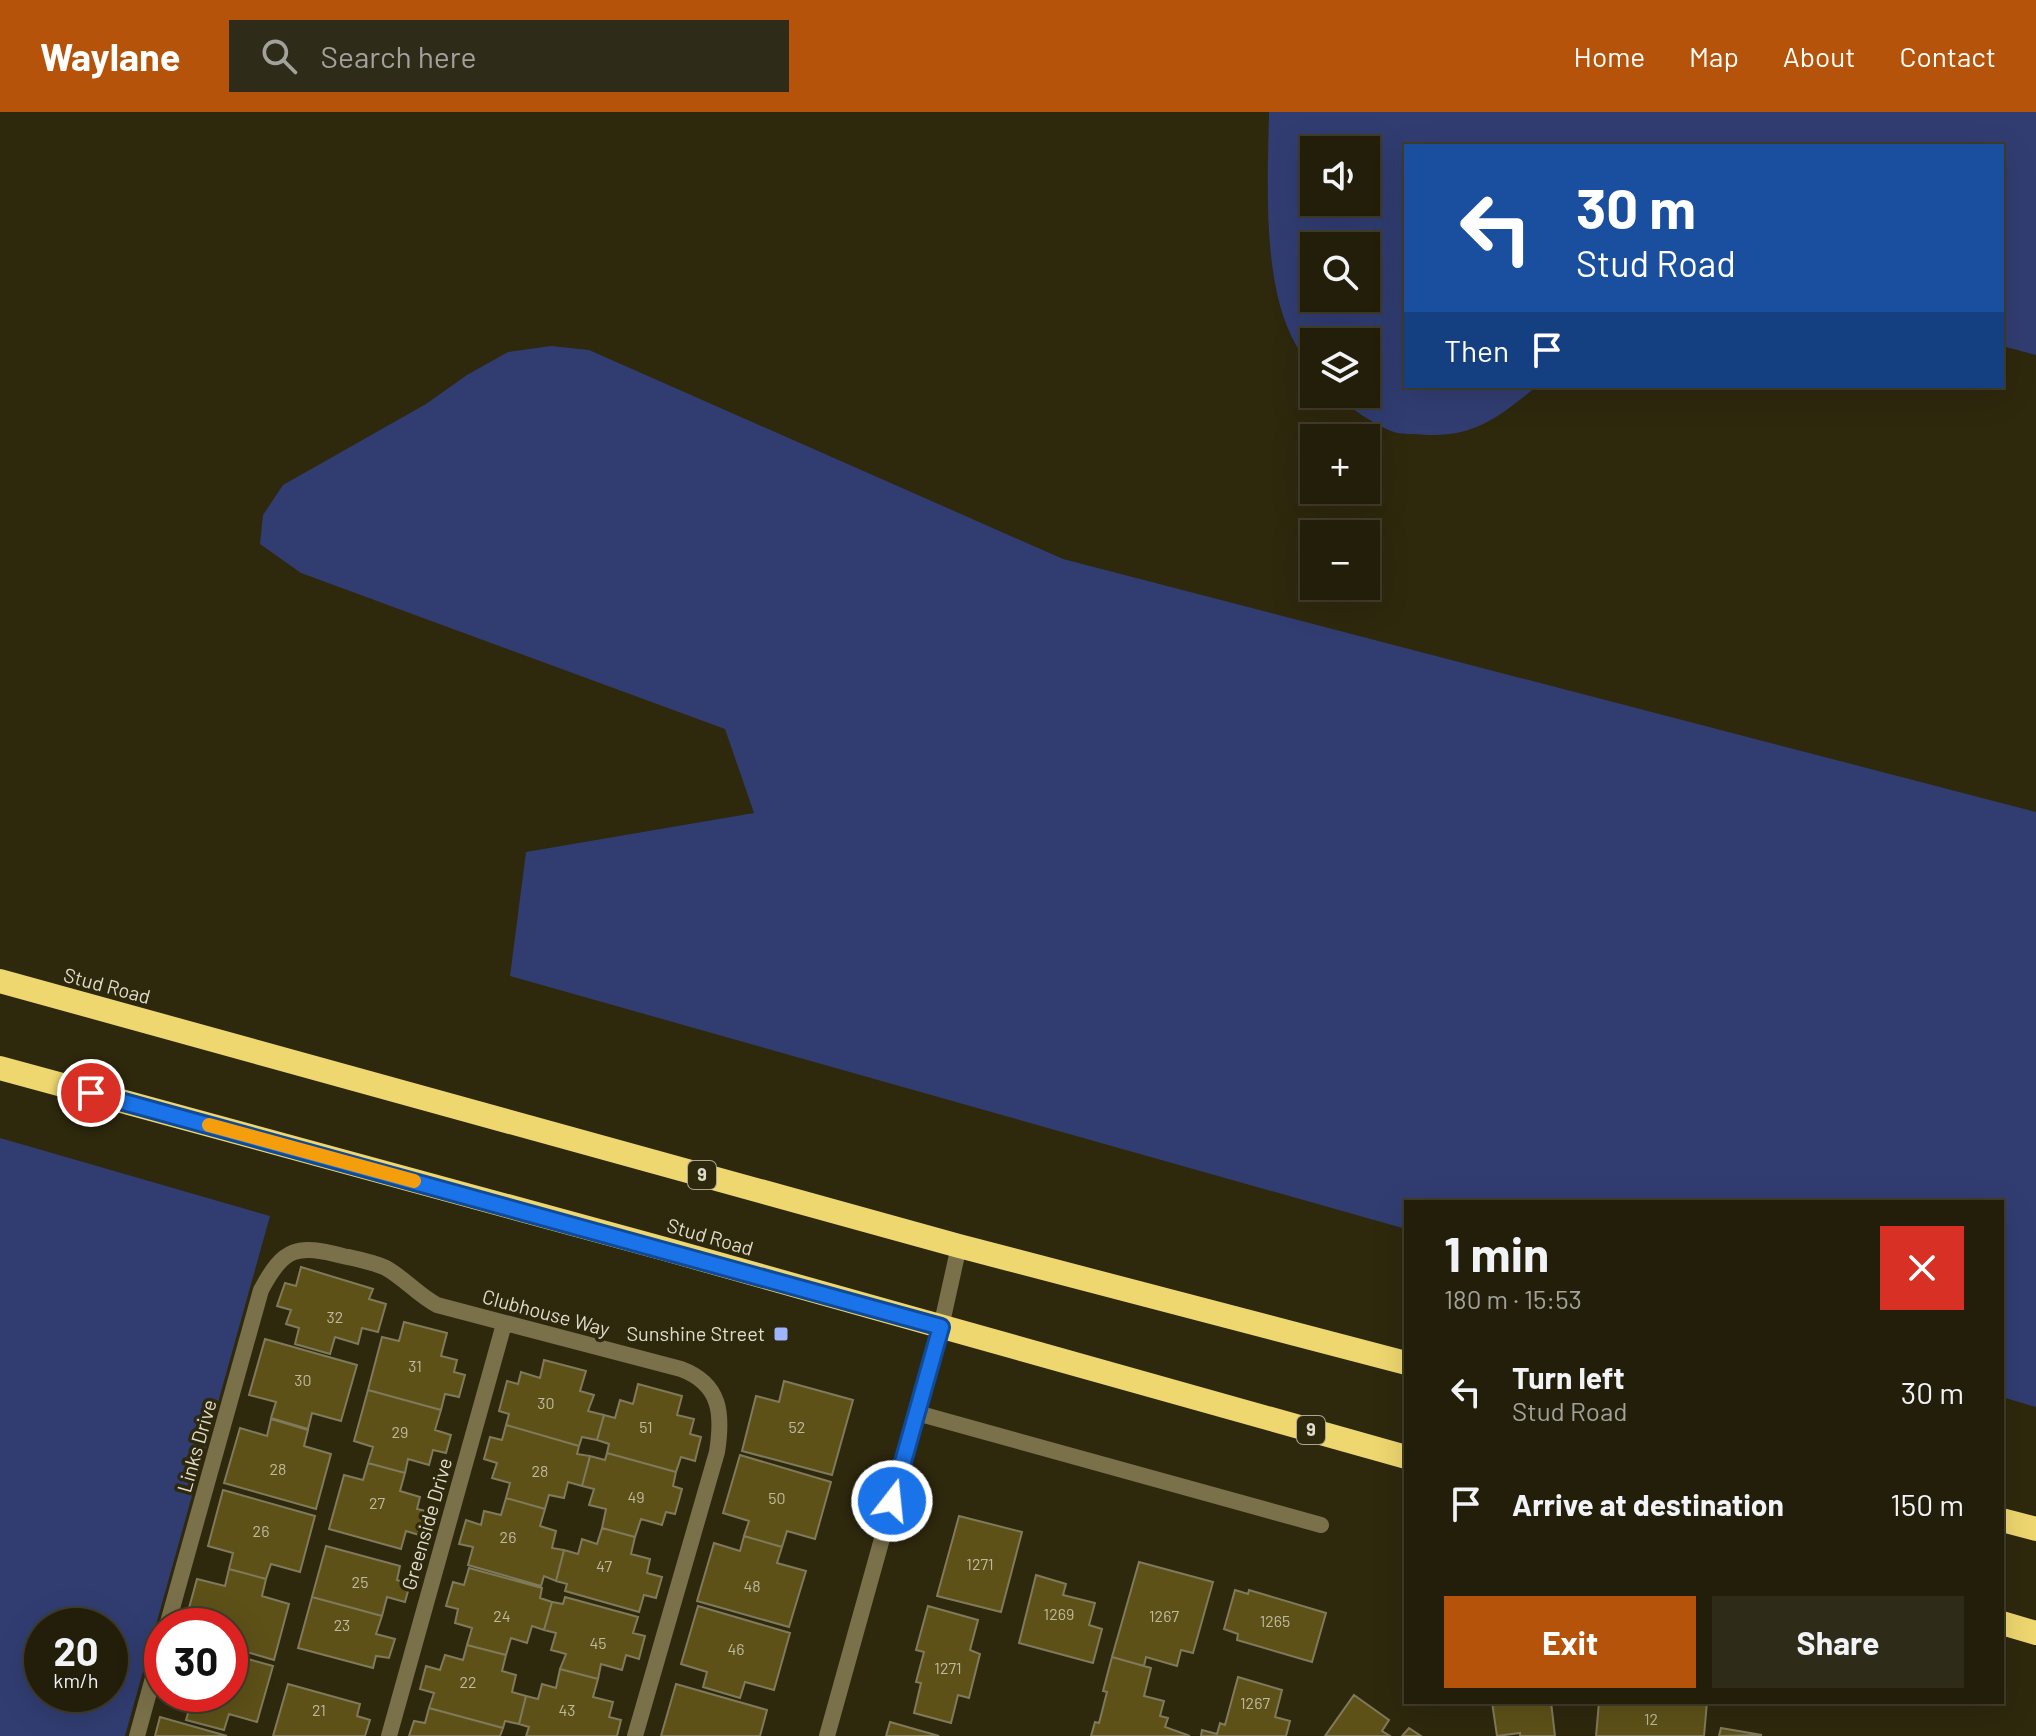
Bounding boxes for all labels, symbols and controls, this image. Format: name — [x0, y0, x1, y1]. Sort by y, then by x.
search box — [229, 20, 789, 92]
text: Waylane — [40, 33, 181, 79]
icon: search — [257, 34, 301, 78]
text: Search here — [321, 38, 476, 74]
text: Home — [1574, 39, 1645, 73]
text: Map — [1689, 39, 1739, 73]
text: About — [1783, 39, 1855, 73]
text: Contact — [1899, 39, 1996, 73]
map controls — [1300, 136, 1380, 600]
button: sound — [1300, 136, 1380, 216]
text: 30 m — [1576, 173, 1696, 240]
icon: left — [1444, 176, 1548, 280]
button: search — [1300, 232, 1380, 312]
text: Stud Road — [1576, 241, 1736, 284]
button: layers — [1300, 328, 1380, 408]
icon: arrive — [1525, 328, 1569, 372]
text: Then — [1444, 332, 1509, 368]
button: + — [1300, 424, 1380, 504]
button: − — [1300, 520, 1380, 600]
street label: Stud Road — [61, 962, 153, 1008]
pin — [57, 1059, 125, 1127]
icon: arrive — [69, 1071, 113, 1115]
road number: 9 — [688, 1161, 716, 1189]
street label: Stud Road — [664, 1212, 756, 1260]
text: 1 min — [1444, 1224, 1549, 1282]
button: close — [1880, 1226, 1964, 1310]
text: 180 m · 15:53 — [1444, 1283, 1582, 1314]
street label: Clubhouse Way — [480, 1284, 613, 1341]
house number: 32 — [327, 1307, 343, 1326]
place label: Sunshine Street — [626, 1321, 765, 1345]
marker: Sunshine Street — [772, 1325, 790, 1343]
house number: 31 — [408, 1356, 422, 1375]
text: Turn left — [1512, 1359, 1625, 1395]
house number: 30 — [294, 1370, 312, 1389]
icon: left — [1444, 1370, 1488, 1414]
text: 30 m — [1901, 1374, 1964, 1410]
house number: 30 — [537, 1393, 555, 1412]
text: Stud Road — [1512, 1395, 1627, 1426]
street label: Links Drive — [171, 1397, 221, 1495]
road number: 9 — [1297, 1416, 1325, 1444]
house number: 51 — [639, 1417, 653, 1436]
house number: 52 — [789, 1417, 805, 1436]
house number: 29 — [392, 1422, 408, 1441]
street label: Greenside Drive — [396, 1455, 456, 1593]
house number: 28 — [270, 1459, 286, 1478]
position arrow — [850, 1459, 934, 1543]
house number: 28 — [532, 1461, 548, 1480]
icon: arrive — [1444, 1482, 1488, 1526]
text: Arrive at destination — [1512, 1486, 1784, 1522]
text: 150 m — [1890, 1486, 1964, 1522]
house number: 49 — [627, 1487, 645, 1506]
house number: 50 — [768, 1488, 786, 1507]
house number: 27 — [369, 1493, 385, 1512]
house number: 26 — [253, 1521, 269, 1540]
house number: 26 — [500, 1527, 516, 1546]
house number: 1271 — [966, 1554, 994, 1573]
house number: 47 — [596, 1556, 612, 1575]
house number: 25 — [352, 1572, 368, 1591]
house number: 48 — [743, 1576, 761, 1595]
button: Exit — [1444, 1596, 1696, 1688]
button: Share — [1712, 1596, 1964, 1688]
house number: 1269 — [1044, 1604, 1074, 1623]
house number: 24 — [493, 1606, 511, 1625]
house number: 1267 — [1149, 1606, 1179, 1625]
speed limit sign: 30 — [144, 1608, 248, 1712]
house number: 1265 — [1260, 1611, 1290, 1630]
house number: 23 — [334, 1615, 350, 1634]
text: 20 — [53, 1626, 99, 1674]
house number: 45 — [589, 1633, 607, 1652]
house number: 46 — [727, 1639, 745, 1658]
house number: 1271 — [934, 1658, 962, 1677]
text: km/h — [53, 1668, 99, 1692]
house number: 22 — [459, 1672, 477, 1691]
house number: 1267 — [1240, 1693, 1270, 1712]
house number: 21 — [312, 1700, 326, 1719]
house number: 43 — [558, 1700, 576, 1719]
house number: 12 — [1644, 1709, 1658, 1728]

